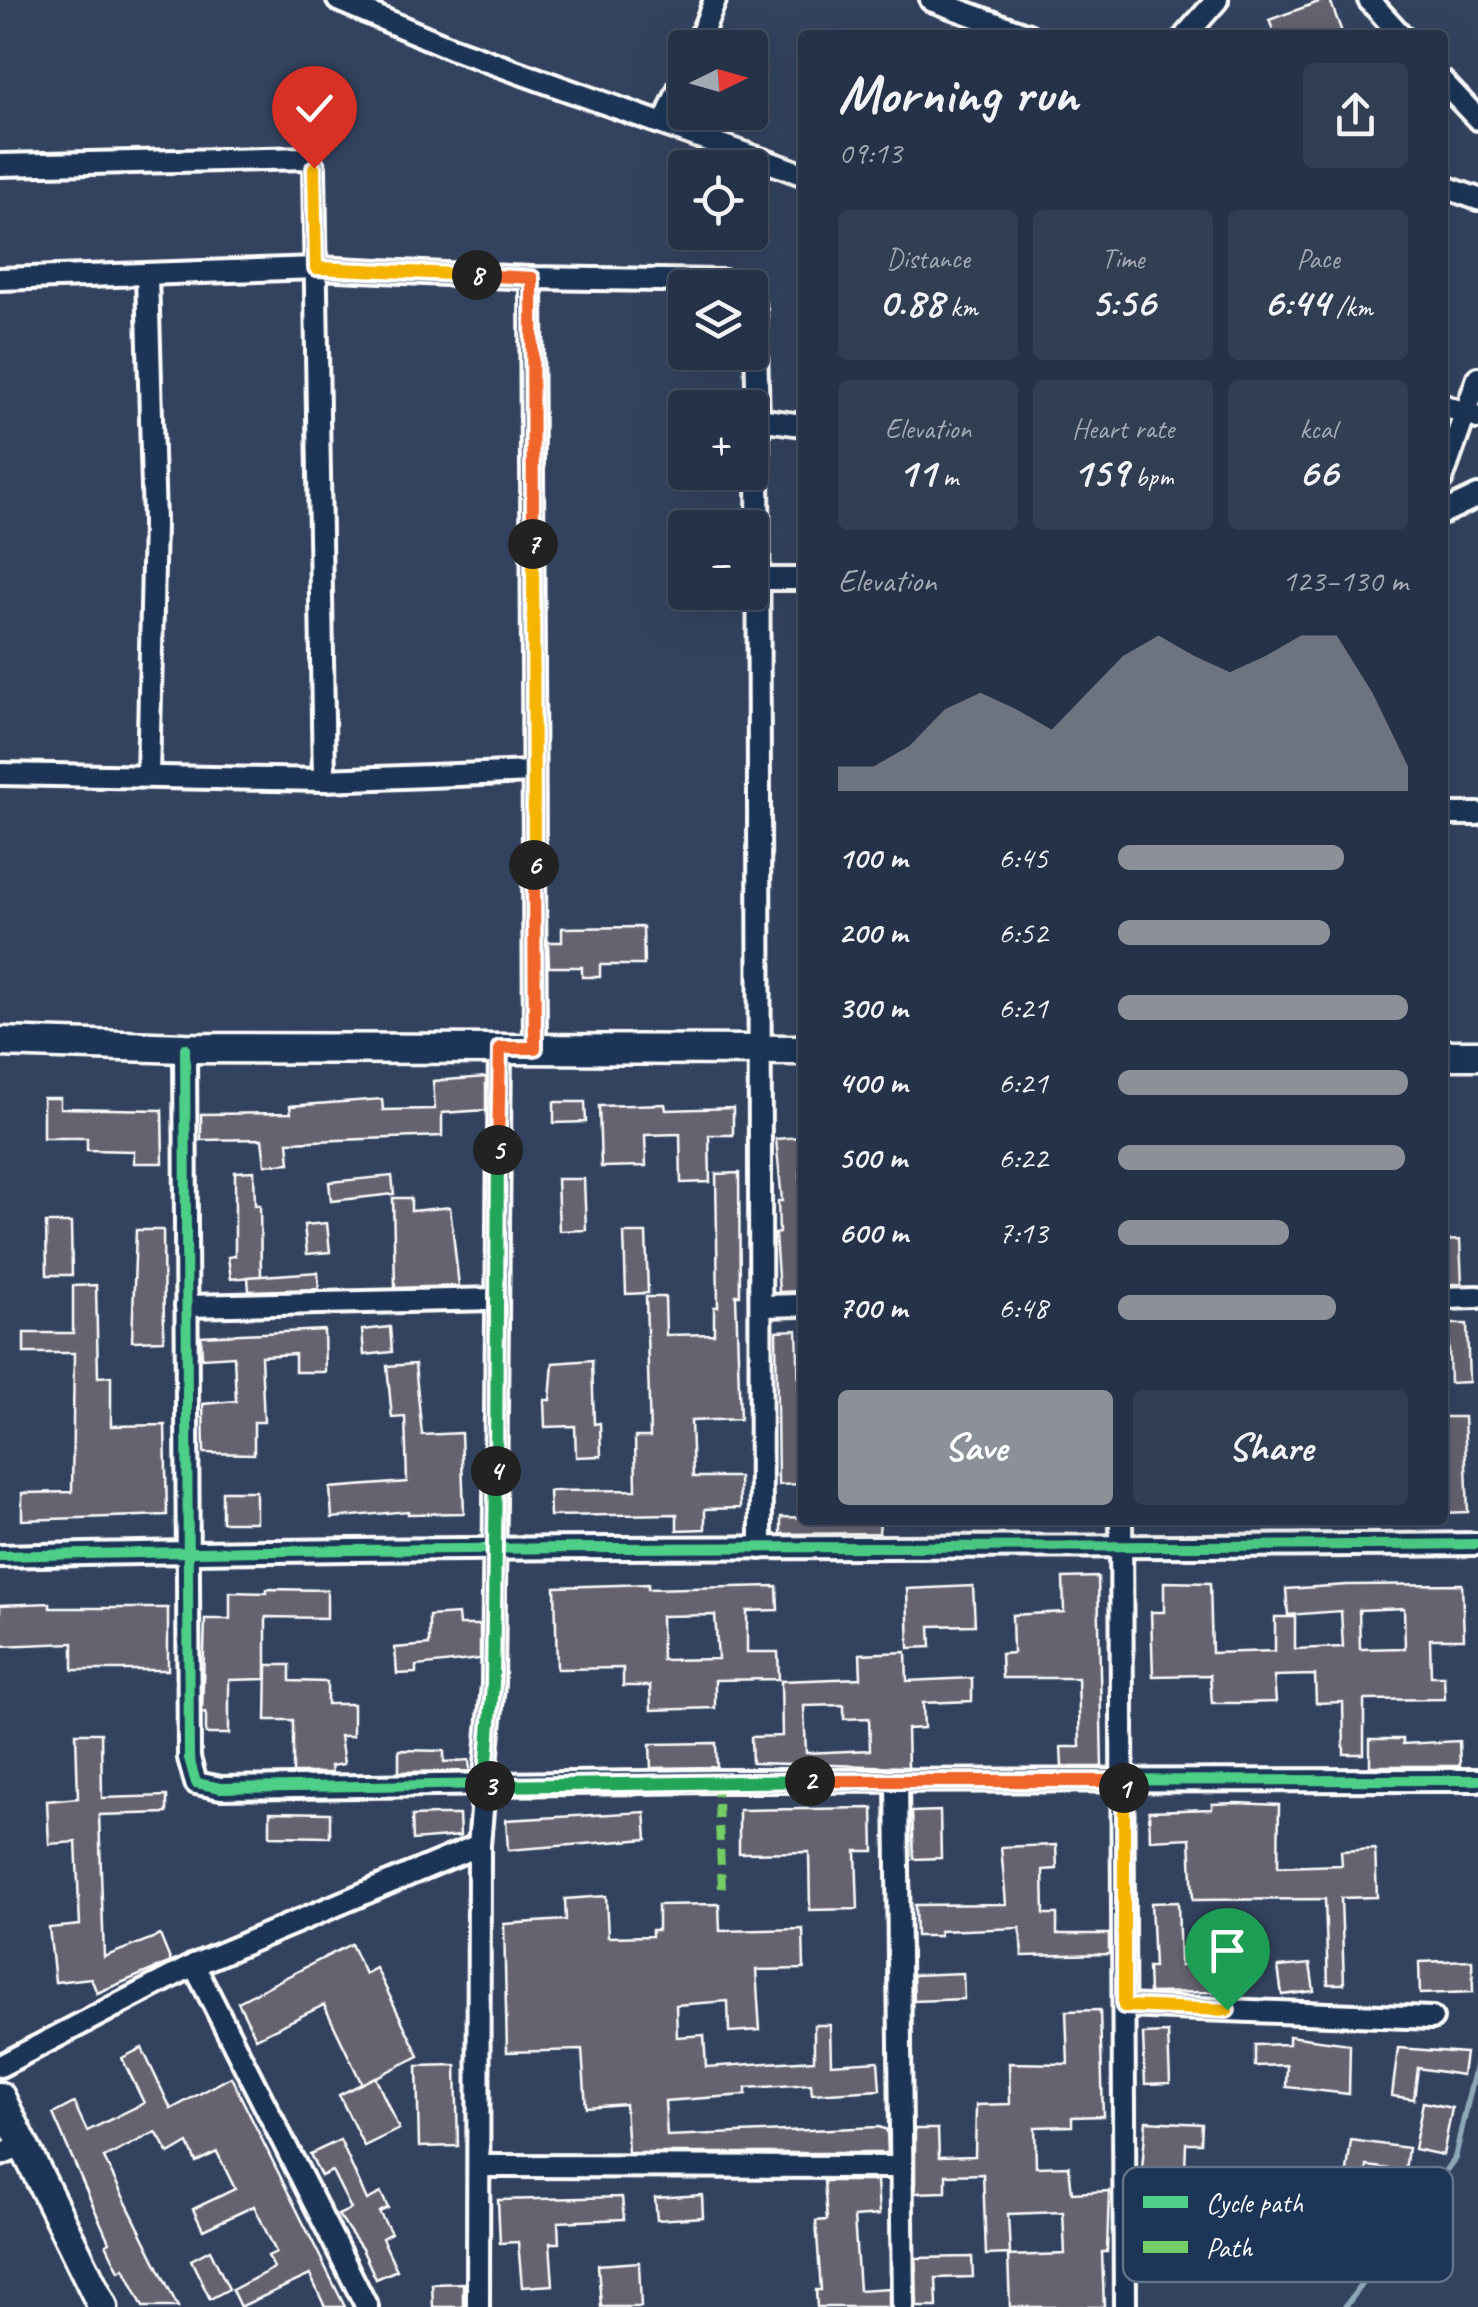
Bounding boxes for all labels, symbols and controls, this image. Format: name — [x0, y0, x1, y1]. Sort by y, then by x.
north arrow — [668, 30, 768, 130]
map controls — [668, 30, 768, 610]
text: Morning run — [838, 59, 1078, 129]
button: share — [1303, 63, 1408, 168]
pin — [272, 66, 357, 169]
icon: check — [287, 81, 342, 136]
text: 09:13 — [838, 132, 902, 173]
button: locate — [668, 150, 768, 250]
text: Distance — [886, 241, 970, 276]
text: Time — [1102, 241, 1144, 276]
text: Pace — [1296, 241, 1340, 276]
pin: 8 — [452, 250, 502, 300]
text: 8 — [471, 257, 483, 292]
button: layers — [668, 270, 768, 370]
text: 0.88 — [878, 276, 943, 329]
text: 5:56 — [1091, 276, 1155, 329]
text: 6:44 — [1263, 276, 1329, 329]
text: km — [943, 289, 978, 324]
text: /km — [1329, 289, 1373, 324]
button: + — [668, 390, 768, 490]
text: Elevation — [885, 411, 971, 446]
text: Heart rate — [1072, 411, 1174, 446]
text: kcal — [1299, 411, 1337, 446]
text: 11 — [898, 446, 936, 499]
text: 159 — [1073, 446, 1128, 499]
text: 66 — [1298, 446, 1338, 499]
text: m — [936, 459, 958, 494]
text: bpm — [1128, 459, 1173, 494]
button: − — [668, 510, 768, 610]
pin: 7 — [508, 519, 558, 569]
text: 7 — [527, 526, 539, 561]
text: Elevation — [838, 560, 936, 601]
text: 123–130 m — [1282, 560, 1408, 601]
text: 100 m — [838, 837, 907, 878]
text: 6:45 — [998, 837, 1048, 878]
pin: 6 — [509, 840, 559, 890]
text: 6 — [527, 847, 541, 882]
text: 200 m — [838, 912, 907, 953]
text: 6:52 — [998, 912, 1048, 953]
text: 300 m — [838, 987, 907, 1028]
text: 6:21 — [998, 987, 1048, 1028]
text: 400 m — [838, 1062, 907, 1103]
text: 6:21 — [998, 1062, 1048, 1103]
pin: 5 — [473, 1125, 523, 1175]
text: 5 — [492, 1132, 504, 1167]
text: 500 m — [838, 1137, 907, 1178]
text: 6:22 — [998, 1137, 1048, 1178]
text: 600 m — [838, 1212, 908, 1253]
text: 7:13 — [998, 1212, 1048, 1253]
text: 700 m — [838, 1287, 907, 1328]
text: 6:48 — [998, 1287, 1048, 1328]
button: Save — [838, 1390, 1113, 1505]
button: Share — [1133, 1390, 1408, 1505]
pin: 4 — [471, 1446, 521, 1496]
text: 4 — [490, 1453, 502, 1488]
pin: 2 — [785, 1756, 835, 1806]
pin: 3 — [465, 1761, 515, 1811]
text: 2 — [804, 1763, 816, 1798]
pin: 1 — [1099, 1763, 1149, 1813]
text: 3 — [484, 1768, 496, 1803]
text: 1 — [1118, 1770, 1130, 1805]
pin — [1185, 1908, 1270, 2011]
icon: arrive — [1200, 1923, 1255, 1978]
legend — [1123, 2167, 1453, 2282]
text: Cycle path — [1206, 2185, 1303, 2220]
text: Path — [1206, 2230, 1253, 2265]

